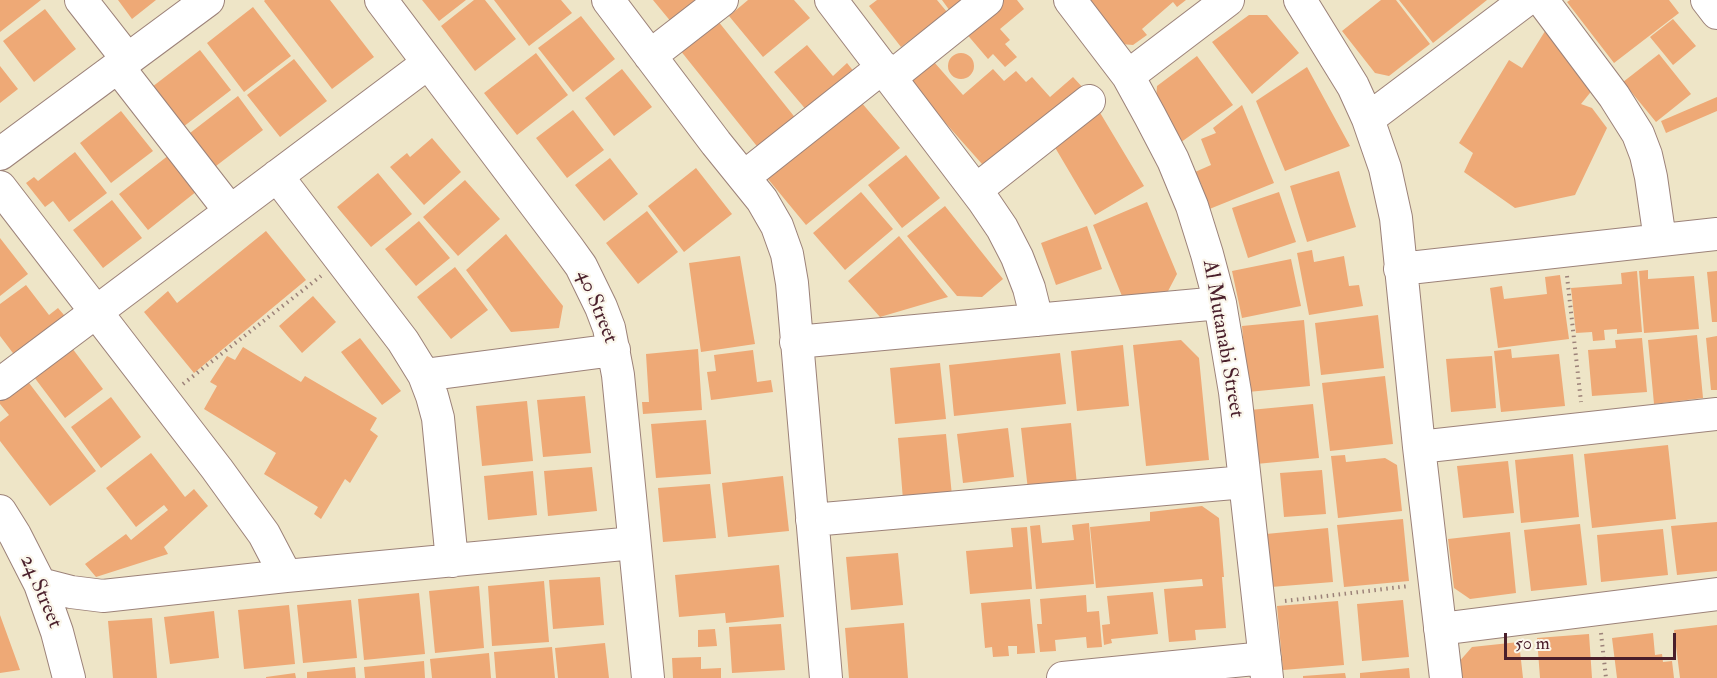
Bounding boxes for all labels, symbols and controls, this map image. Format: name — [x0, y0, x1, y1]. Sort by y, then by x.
street label: Al Mutanabi Street — [1196, 258, 1248, 420]
street label: 40 Street — [570, 267, 622, 347]
street label: 24 Street — [13, 552, 67, 632]
scale bar — [1507, 621, 1680, 659]
text: 50 m — [1515, 632, 1550, 655]

